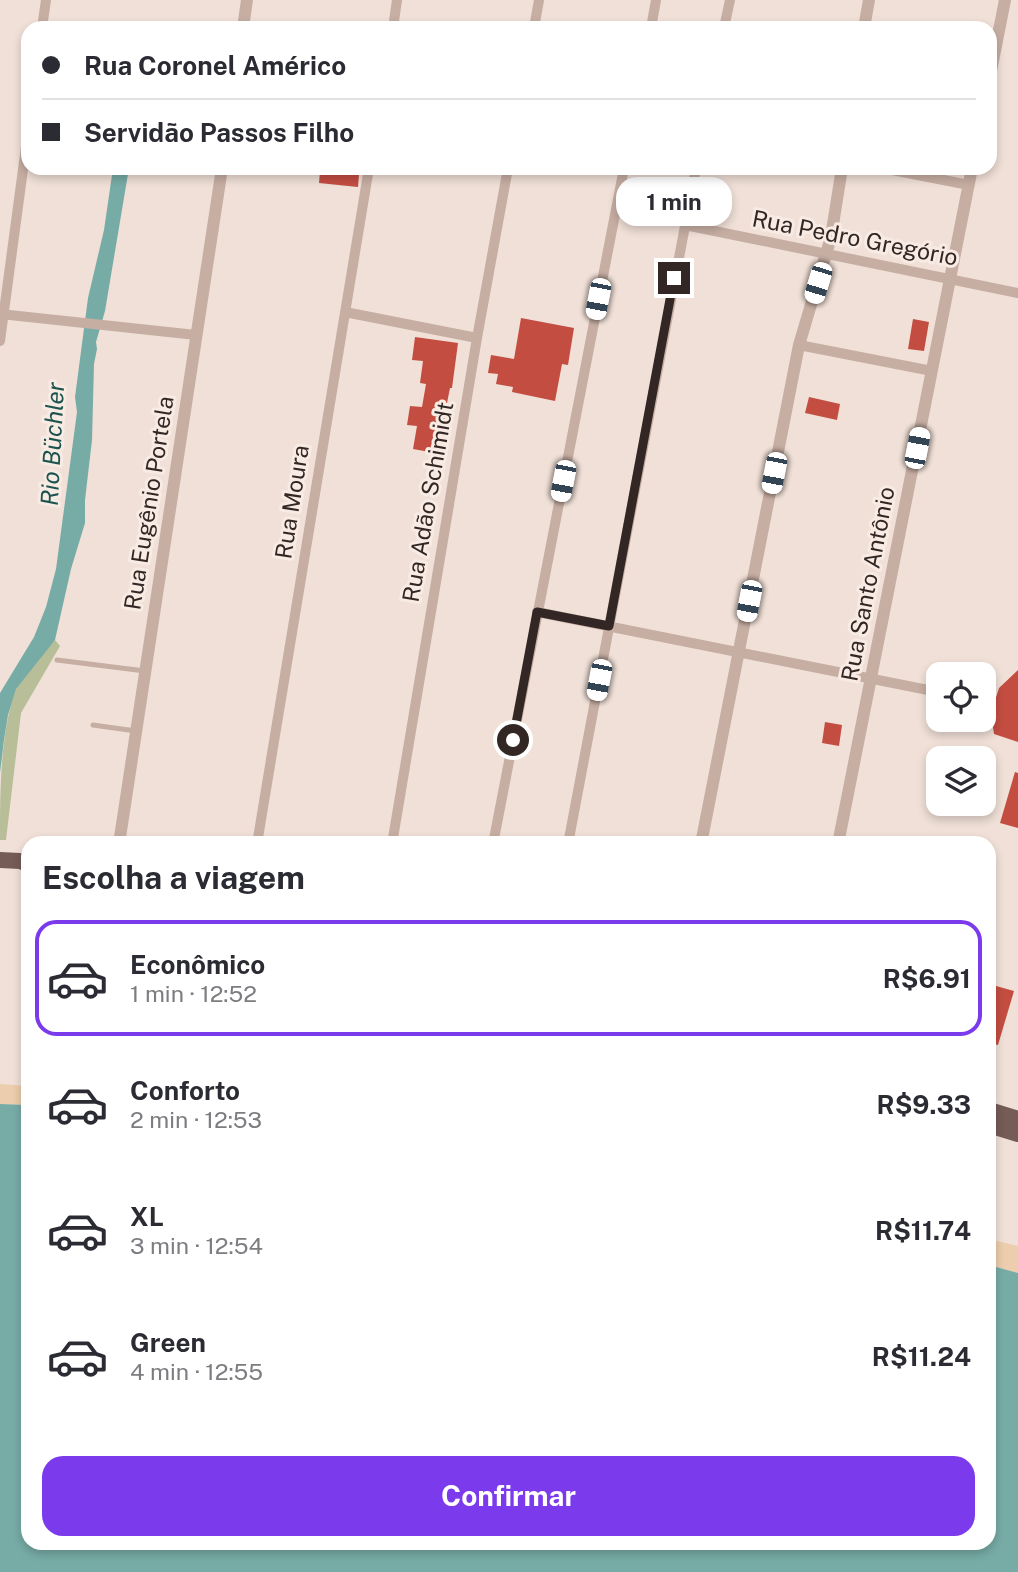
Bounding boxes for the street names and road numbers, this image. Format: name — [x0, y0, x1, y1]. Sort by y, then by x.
street label: Rua Pedro Gregório — [750, 204, 960, 271]
street label: Rua Eugênio Portela — [118, 394, 179, 612]
street label: Rua Adão Schimidt — [397, 400, 458, 604]
street label: Rua Moura — [269, 443, 314, 561]
street label: Rua Santo Antônio — [835, 484, 900, 683]

